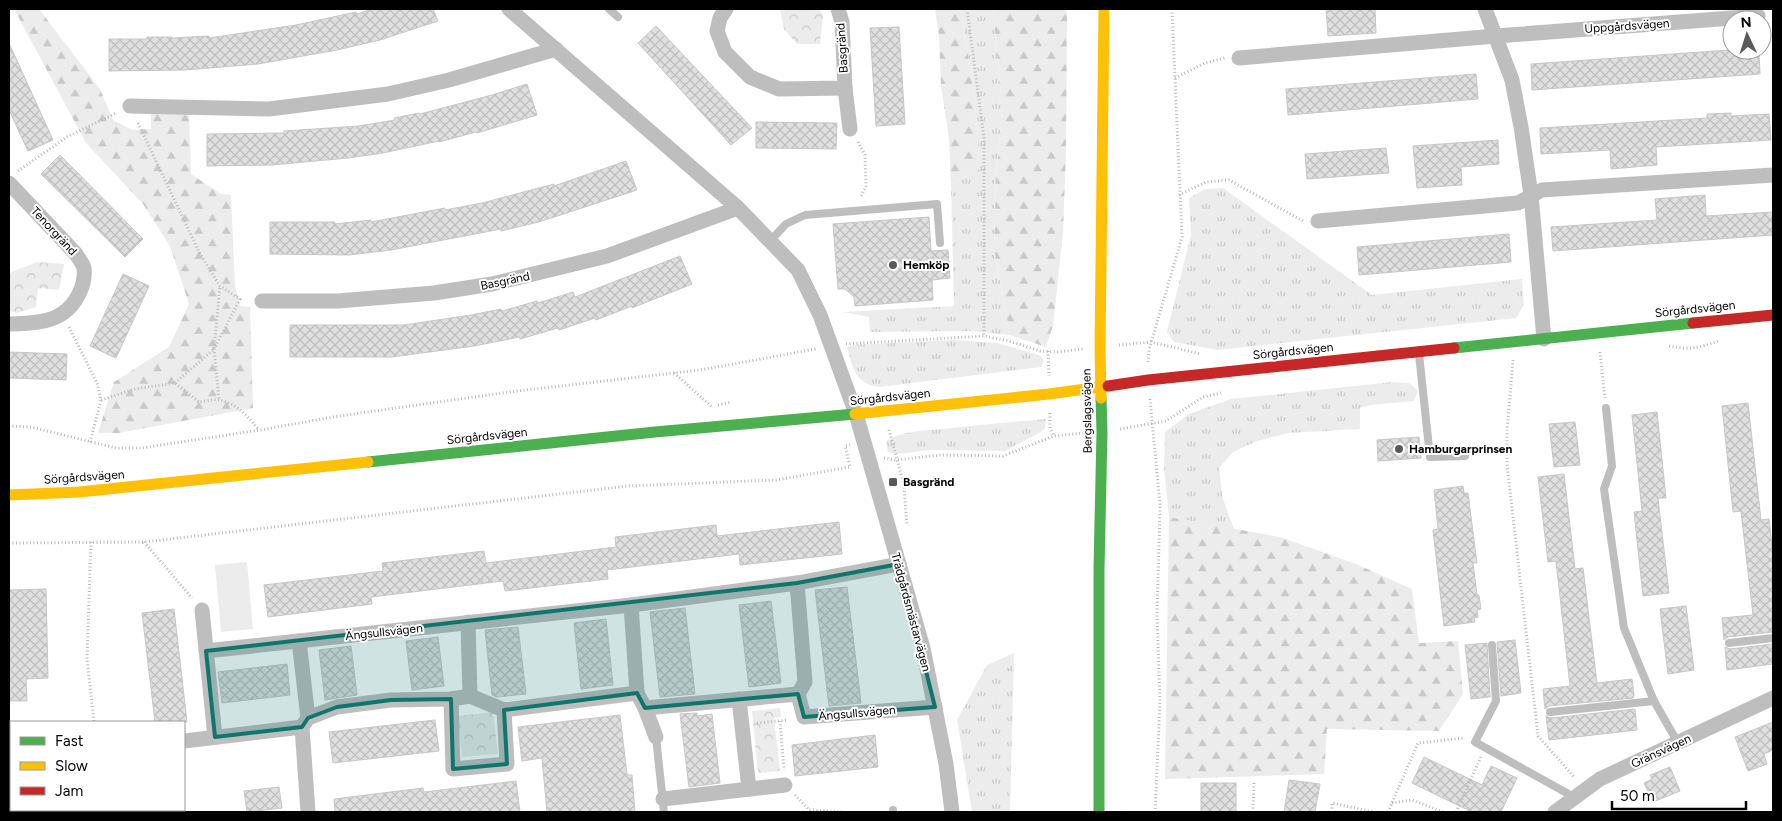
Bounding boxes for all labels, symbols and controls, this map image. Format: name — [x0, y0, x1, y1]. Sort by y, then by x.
north arrow — [1722, 10, 1772, 60]
text: N — [1740, 14, 1752, 31]
street label: Uppgårdsvägen — [1584, 16, 1670, 36]
street label: Basgränd — [833, 23, 851, 73]
street label: Tenorgränd — [28, 204, 80, 258]
place label: Hemköp — [903, 258, 949, 272]
marker: Hemköp — [887, 259, 899, 271]
street label: Basgränd — [479, 269, 531, 293]
street label: Sörgårdsvägen — [1654, 298, 1736, 320]
street label: Sörgårdsvägen — [1252, 340, 1334, 362]
street label: Bergslagsvägen — [1079, 368, 1095, 453]
street label: Sörgårdsvägen — [849, 386, 931, 408]
street label: Sörgårdsvägen — [446, 425, 528, 447]
place label: Hamburgarprinsen — [1409, 442, 1512, 456]
marker: Hamburgarprinsen — [1393, 443, 1405, 455]
street label: Sörgårdsvägen — [43, 467, 125, 487]
place label: Basgränd — [903, 475, 954, 489]
marker: Basgränd — [887, 476, 899, 488]
street label: Trädgårdsmästarvägen — [888, 551, 934, 673]
street label: Ängsullsvägen — [345, 621, 424, 643]
street label: Ängsullsvägen — [818, 703, 897, 723]
legend — [10, 721, 185, 811]
street label: Gränsvägen — [1629, 731, 1693, 771]
text: Fast — [55, 732, 84, 750]
text: Slow — [55, 757, 88, 775]
scale bar — [1612, 778, 1746, 810]
text: Jam — [55, 782, 83, 800]
text: 50 m — [1620, 787, 1655, 805]

